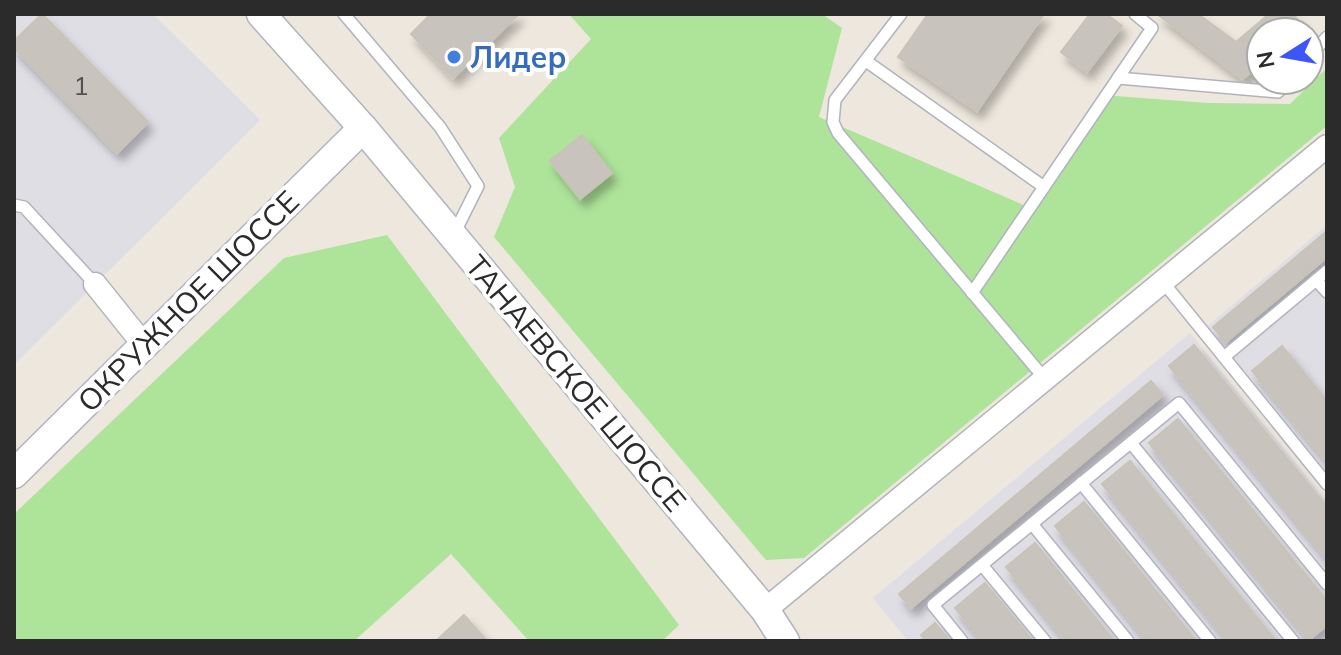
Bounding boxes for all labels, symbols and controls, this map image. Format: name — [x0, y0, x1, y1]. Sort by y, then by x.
north arrow — [1245, 16, 1325, 96]
place label: Лидер — [470, 38, 566, 76]
marker: Лидер — [445, 48, 463, 66]
text: N — [1250, 49, 1281, 71]
house number: 1 — [73, 69, 89, 102]
street label: ОКРУЖНОЕ ШОССЕ — [69, 182, 307, 420]
street label: ТАНАЕВСКОЕ ШОССЕ — [458, 247, 694, 519]

